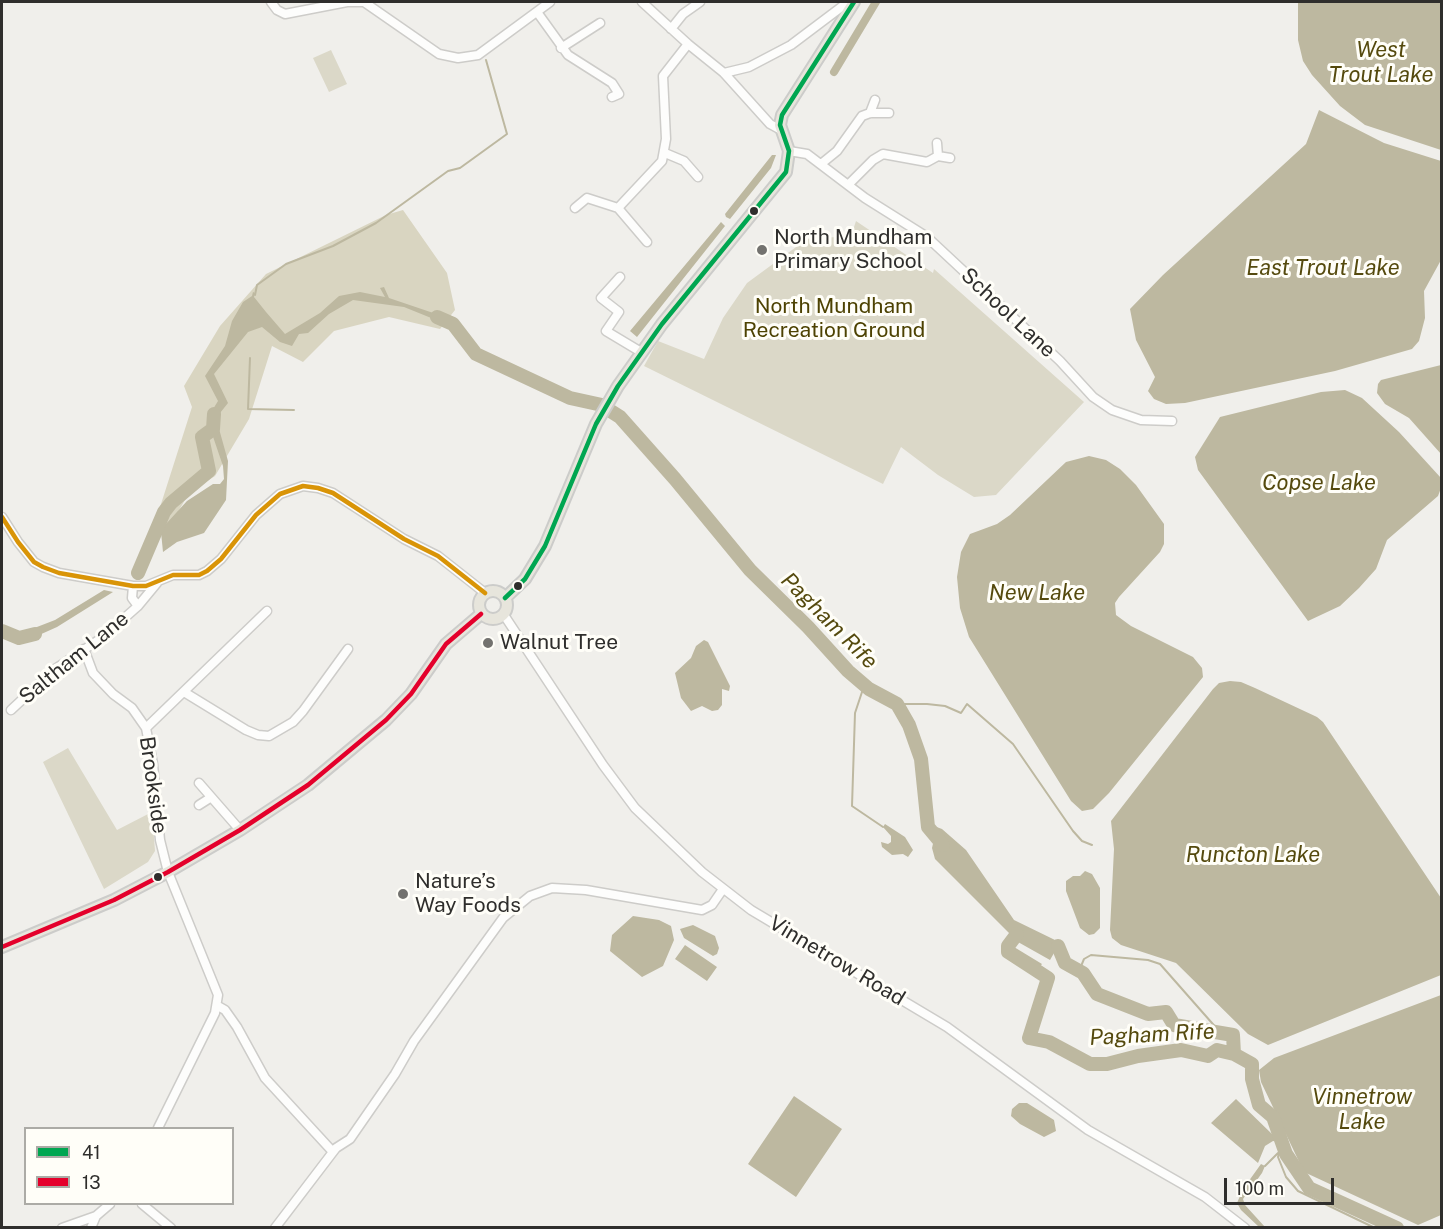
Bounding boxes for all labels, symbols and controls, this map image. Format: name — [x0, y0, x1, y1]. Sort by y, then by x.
water label: West Trout Lake — [1329, 37, 1433, 88]
unlabelled marker — [748, 205, 760, 217]
place label: North Mundham Primary School — [774, 225, 932, 275]
marker: North Mundham Primary School — [755, 243, 769, 257]
water label: East Trout Lake — [1246, 255, 1400, 281]
street label: School Lane — [955, 263, 1061, 363]
park label: North Mundham Recreation Ground — [743, 294, 925, 344]
water label: Copse Lake — [1262, 470, 1376, 496]
water label: Pagham Rife — [775, 567, 883, 675]
unlabelled marker — [512, 580, 524, 592]
water label: New Lake — [989, 580, 1085, 606]
street label: Saltham Lane — [14, 606, 134, 710]
place label: Walnut Tree — [500, 630, 618, 656]
marker: Walnut Tree — [481, 636, 495, 650]
street label: Brookside — [134, 735, 172, 835]
water label: Runcton Lake — [1186, 842, 1320, 868]
place label: Nature’s Way Foods — [415, 869, 521, 919]
unlabelled marker — [152, 871, 164, 883]
marker: Nature’s Way Foods — [396, 887, 410, 901]
street label: Vinnetrow Road — [764, 910, 910, 1012]
water label: Pagham Rife — [1089, 1019, 1215, 1051]
water label: Vinnetrow Lake — [1312, 1084, 1412, 1136]
legend — [24, 1127, 234, 1205]
text: 41 — [82, 1142, 101, 1163]
scale bar — [1227, 1166, 1336, 1204]
text: 13 — [82, 1172, 101, 1193]
text: 100 m — [1235, 1178, 1284, 1199]

